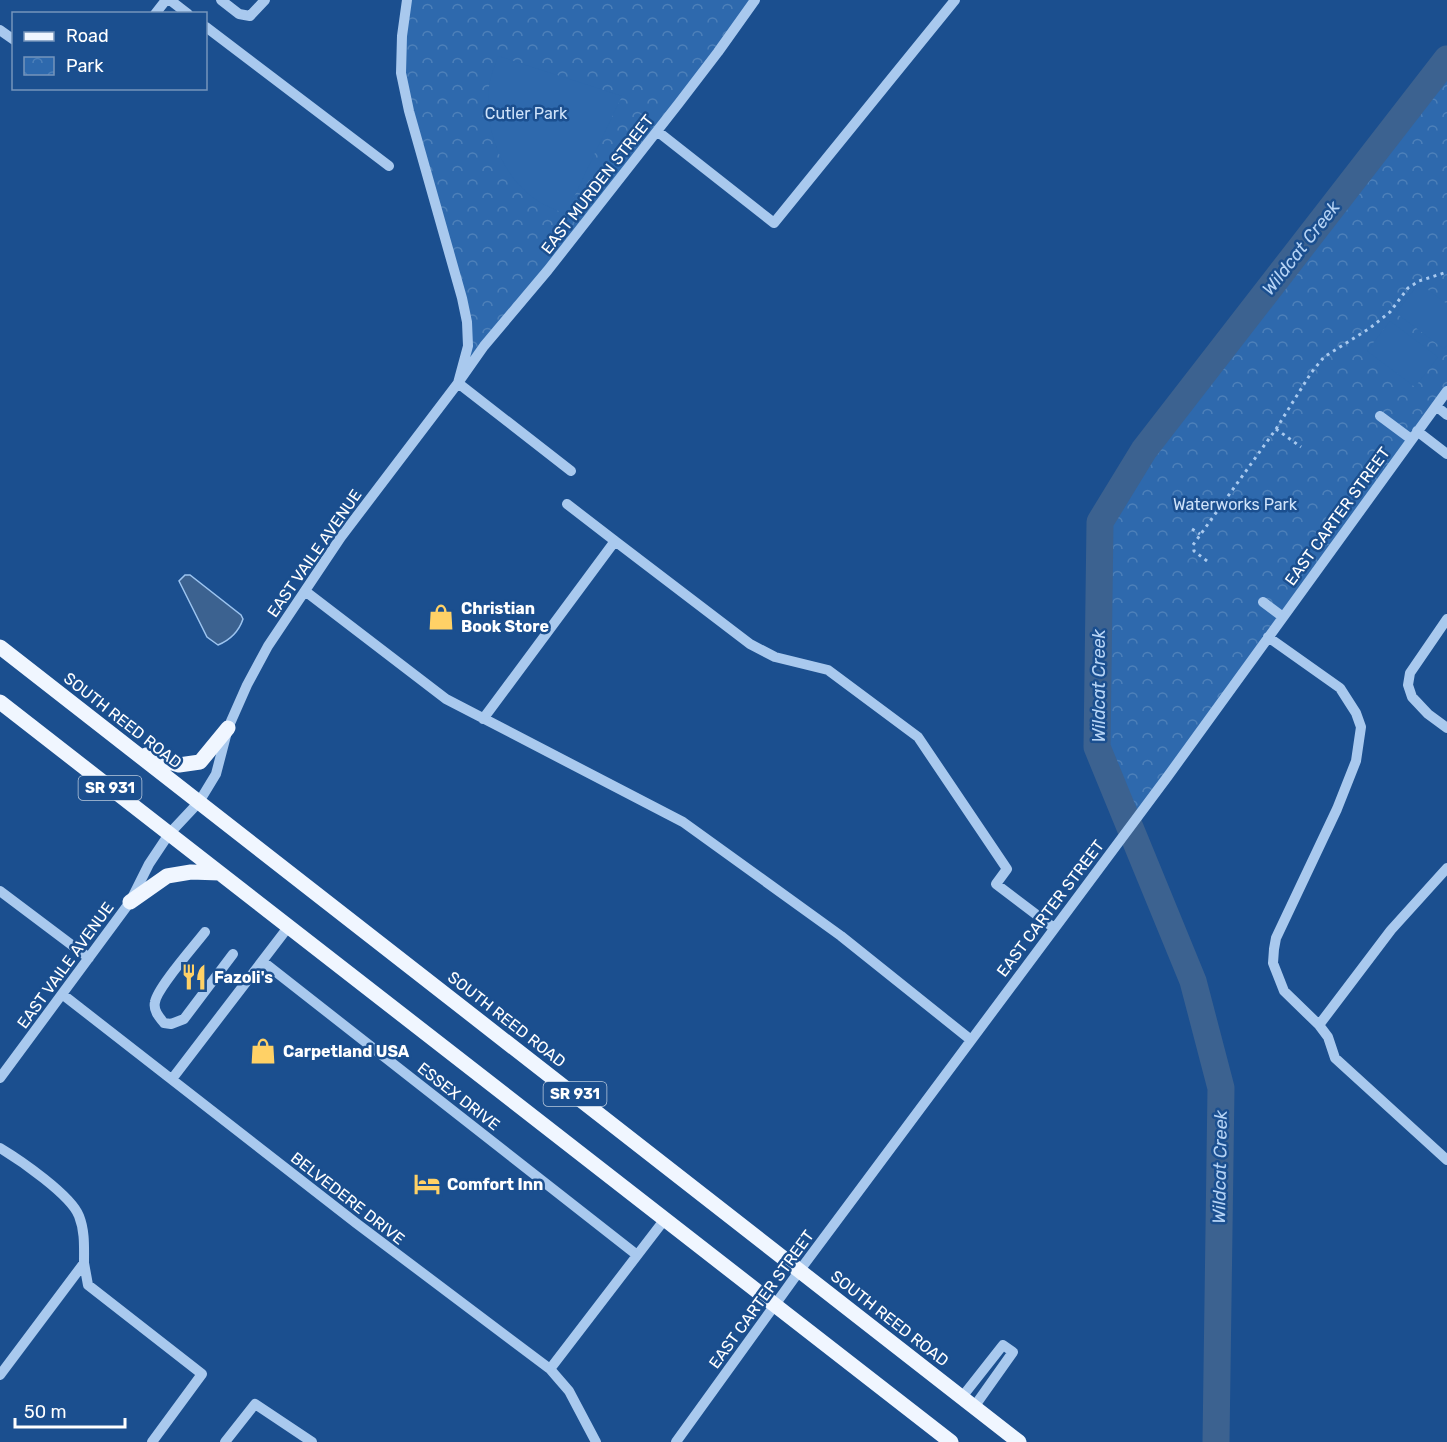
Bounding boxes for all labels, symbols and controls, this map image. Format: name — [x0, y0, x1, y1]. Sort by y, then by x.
legend — [12, 12, 207, 90]
text: Road — [66, 25, 109, 47]
text: Park — [66, 55, 104, 77]
park label: Cutler Park — [485, 104, 568, 123]
street label: EAST MURDEN STREET — [537, 111, 658, 258]
water label: Wildcat Creek — [1257, 196, 1345, 300]
street label: EAST CARTER STREET — [1281, 444, 1394, 589]
street label: EAST VAILE AVENUE — [263, 486, 366, 621]
park label: Waterworks Park — [1173, 495, 1298, 514]
place label: Christian Book Store — [461, 599, 549, 636]
shop icon: Christian Book Store — [426, 602, 456, 632]
water label: Wildcat Creek — [1088, 628, 1110, 743]
street label: SOUTH REED ROAD — [60, 668, 185, 772]
road number: SR 931 — [78, 776, 142, 800]
street label: EAST CARTER STREET — [993, 836, 1108, 980]
street label: EAST VAILE AVENUE — [13, 898, 118, 1032]
restaurant icon: Fazoli's — [179, 962, 209, 992]
street label: SOUTH REED ROAD — [444, 967, 569, 1071]
place label: Fazoli's — [214, 968, 273, 987]
shop icon: Carpetland USA — [248, 1036, 278, 1066]
place label: Carpetland USA — [283, 1042, 410, 1061]
street label: ESSEX DRIVE — [414, 1058, 504, 1134]
road number: SR 931 — [544, 1082, 606, 1106]
water label: Wildcat Creek — [1208, 1109, 1232, 1224]
street label: BELVEDERE DRIVE — [287, 1148, 408, 1249]
hotel icon: Comfort Inn — [412, 1169, 442, 1199]
place label: Comfort Inn — [447, 1175, 543, 1194]
street label: EAST CARTER STREET — [705, 1227, 818, 1372]
street label: SOUTH REED ROAD — [827, 1266, 952, 1370]
scale bar — [15, 1391, 124, 1429]
text: 50 m — [24, 1401, 67, 1423]

